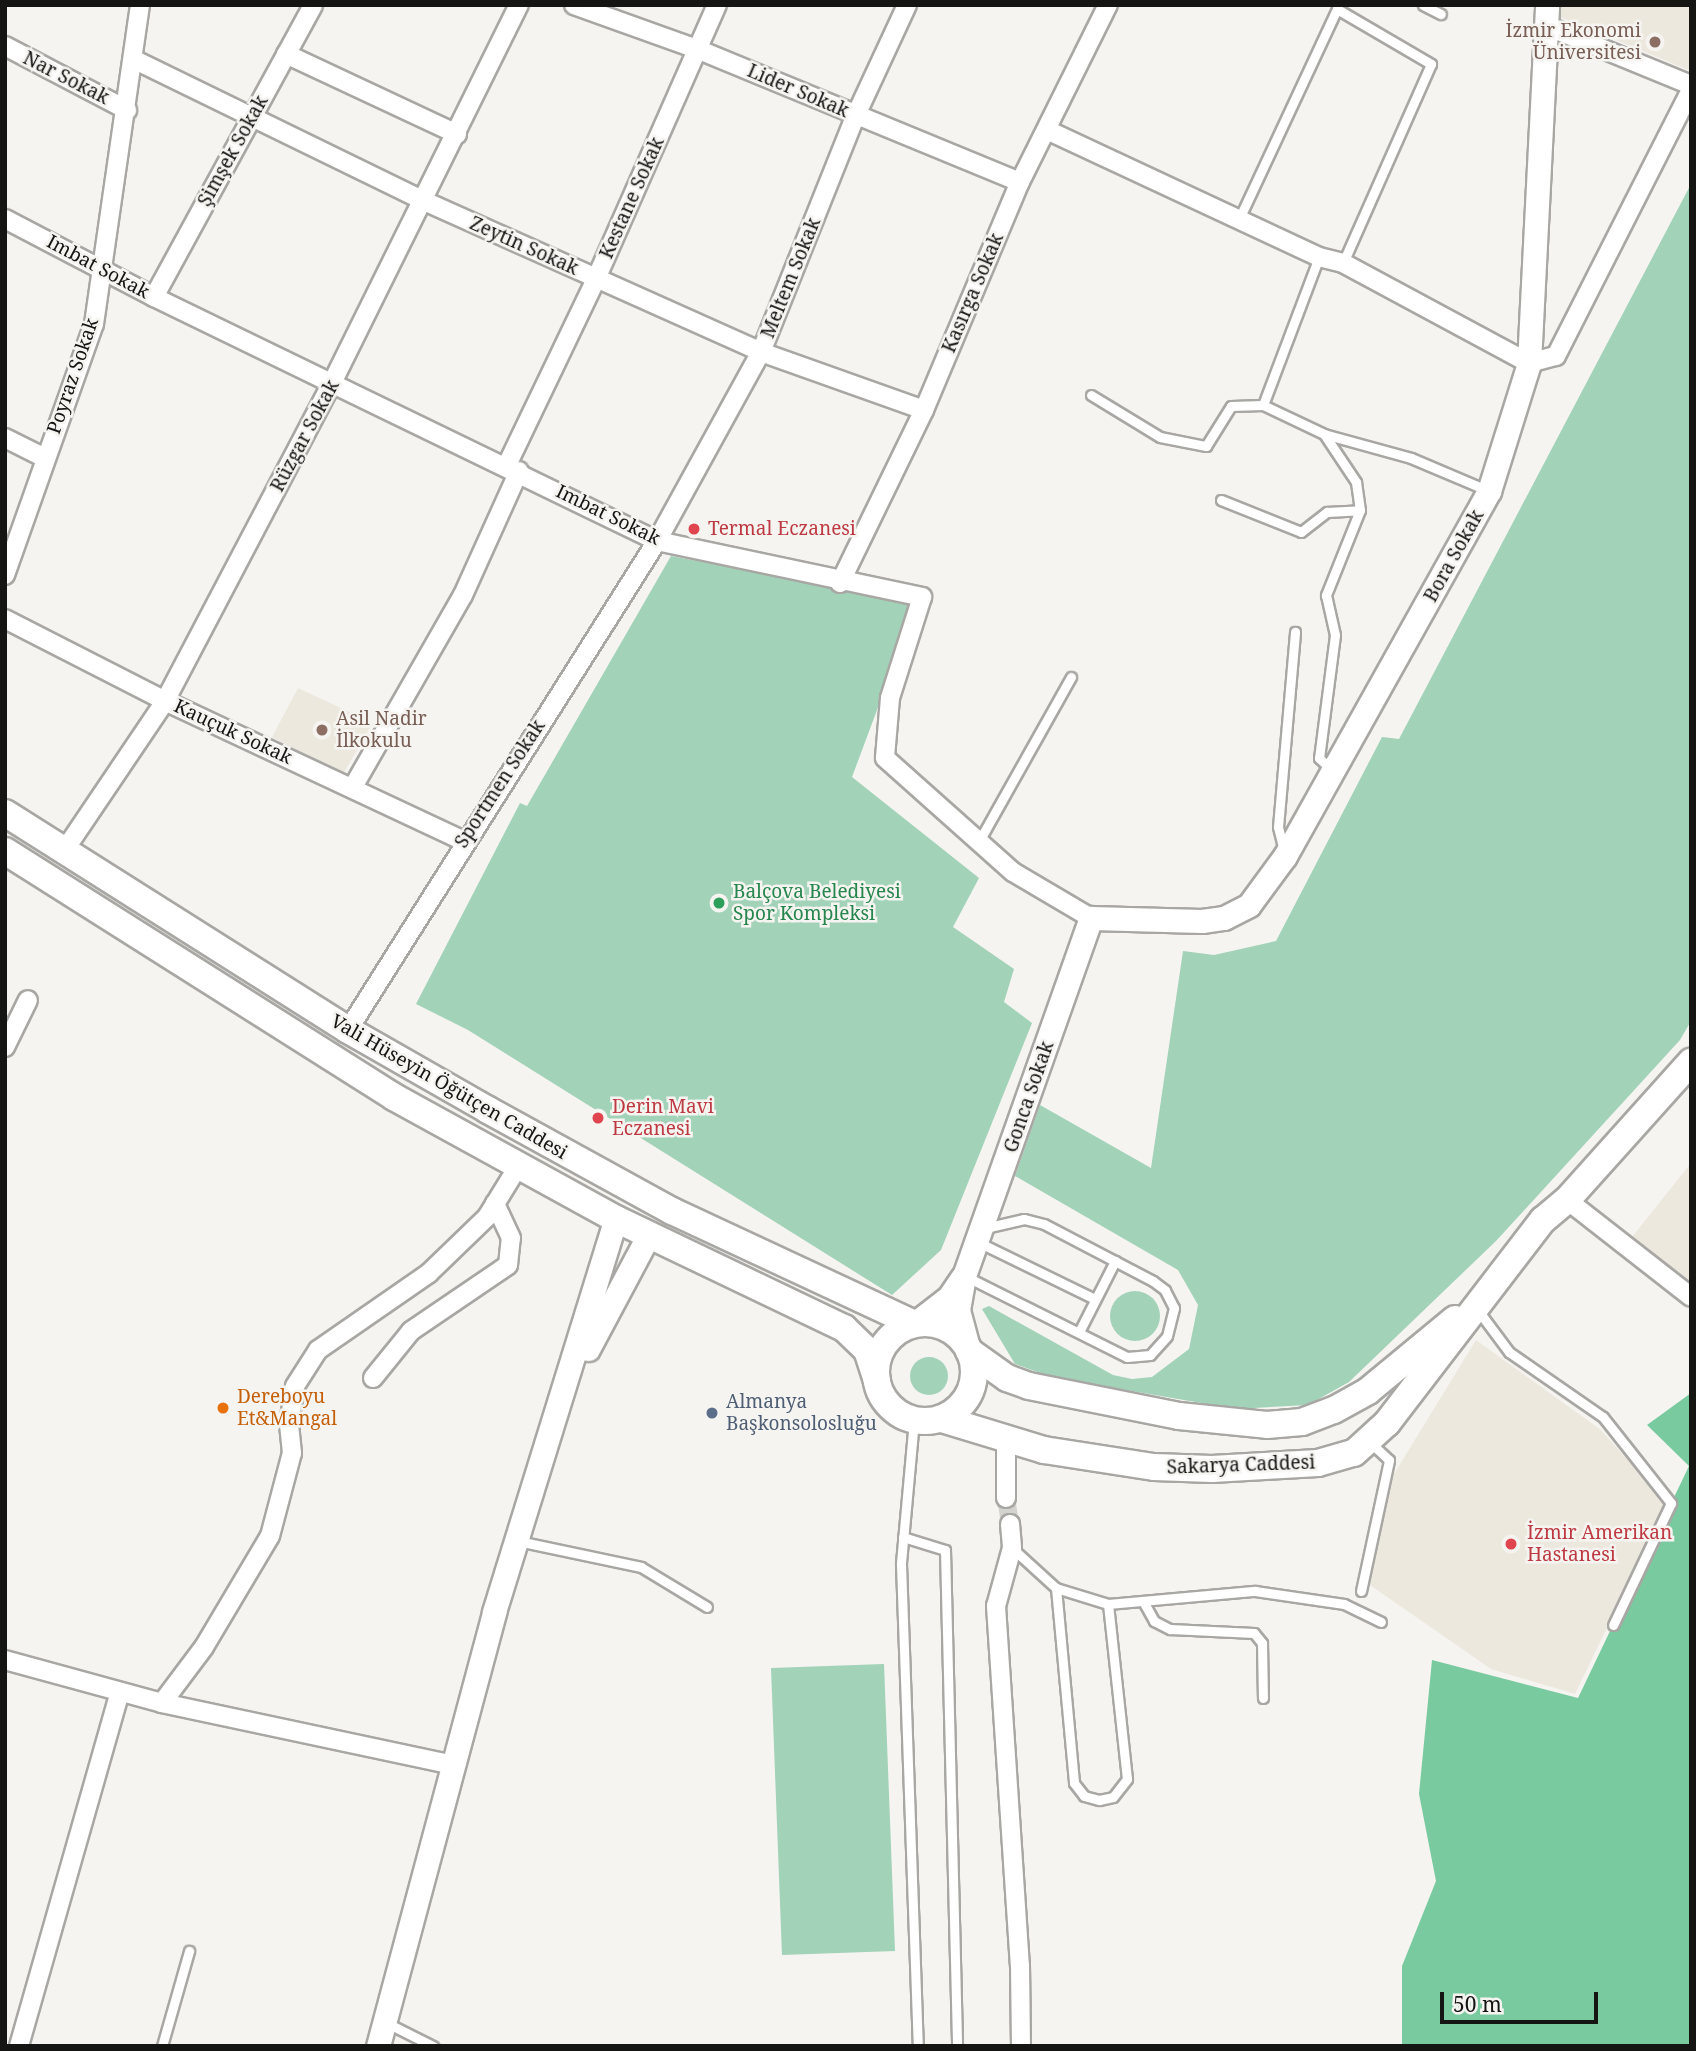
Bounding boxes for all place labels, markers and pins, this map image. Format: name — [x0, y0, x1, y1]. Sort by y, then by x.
place label: İzmir Ekonomi Üniversitesi — [1506, 20, 1641, 64]
marker: İzmir Ekonomi Üniversitesi — [1647, 34, 1663, 50]
place label: Termal Eczanesi — [708, 518, 856, 540]
marker: Termal Eczanesi — [686, 521, 702, 537]
place label: Asil Nadir İlkokulu — [336, 708, 427, 752]
marker: Asil Nadir İlkokulu — [314, 722, 330, 738]
place label: Balçova Belediyesi Spor Kompleksi — [733, 881, 901, 925]
marker: Balçova Belediyesi Spor Kompleksi — [711, 895, 727, 911]
place label: Derin Mavi Eczanesi — [612, 1096, 714, 1140]
marker: Derin Mavi Eczanesi — [590, 1110, 606, 1126]
place label: Dereboyu Et&Mangal — [237, 1386, 337, 1430]
place label: Almanya Başkonsolosluğu — [726, 1391, 877, 1435]
marker: Dereboyu Et&Mangal — [215, 1400, 231, 1416]
marker: Almanya Başkonsolosluğu — [704, 1405, 720, 1421]
place label: İzmir Amerikan Hastanesi — [1527, 1522, 1672, 1566]
marker: İzmir Amerikan Hastanesi — [1501, 1534, 1521, 1554]

